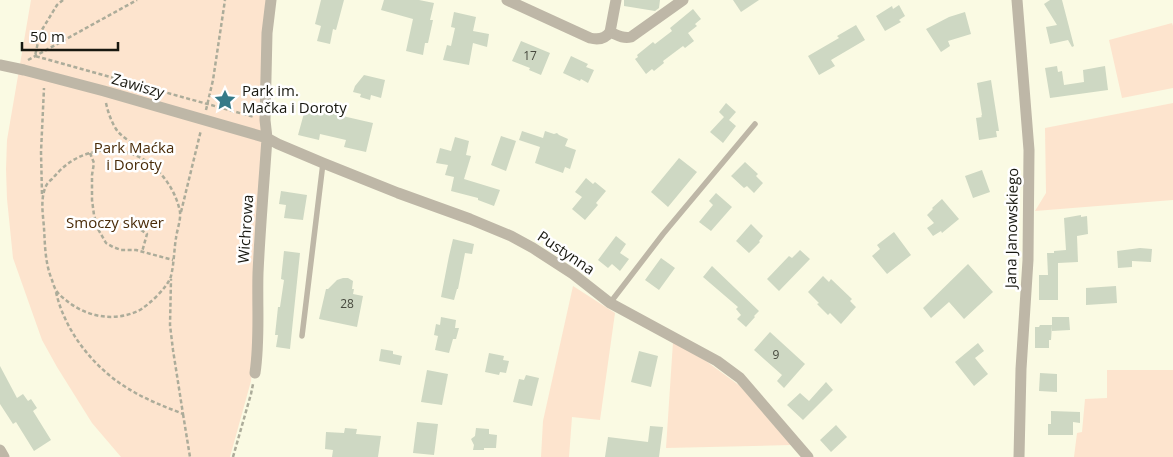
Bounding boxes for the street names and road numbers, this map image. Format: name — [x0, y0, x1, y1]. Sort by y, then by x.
street label: Zawiszy — [110, 68, 167, 102]
street label: Jana Janowskiego — [1000, 168, 1022, 290]
street label: Wichrowa — [233, 194, 257, 264]
street label: Pustynna — [534, 226, 599, 279]

